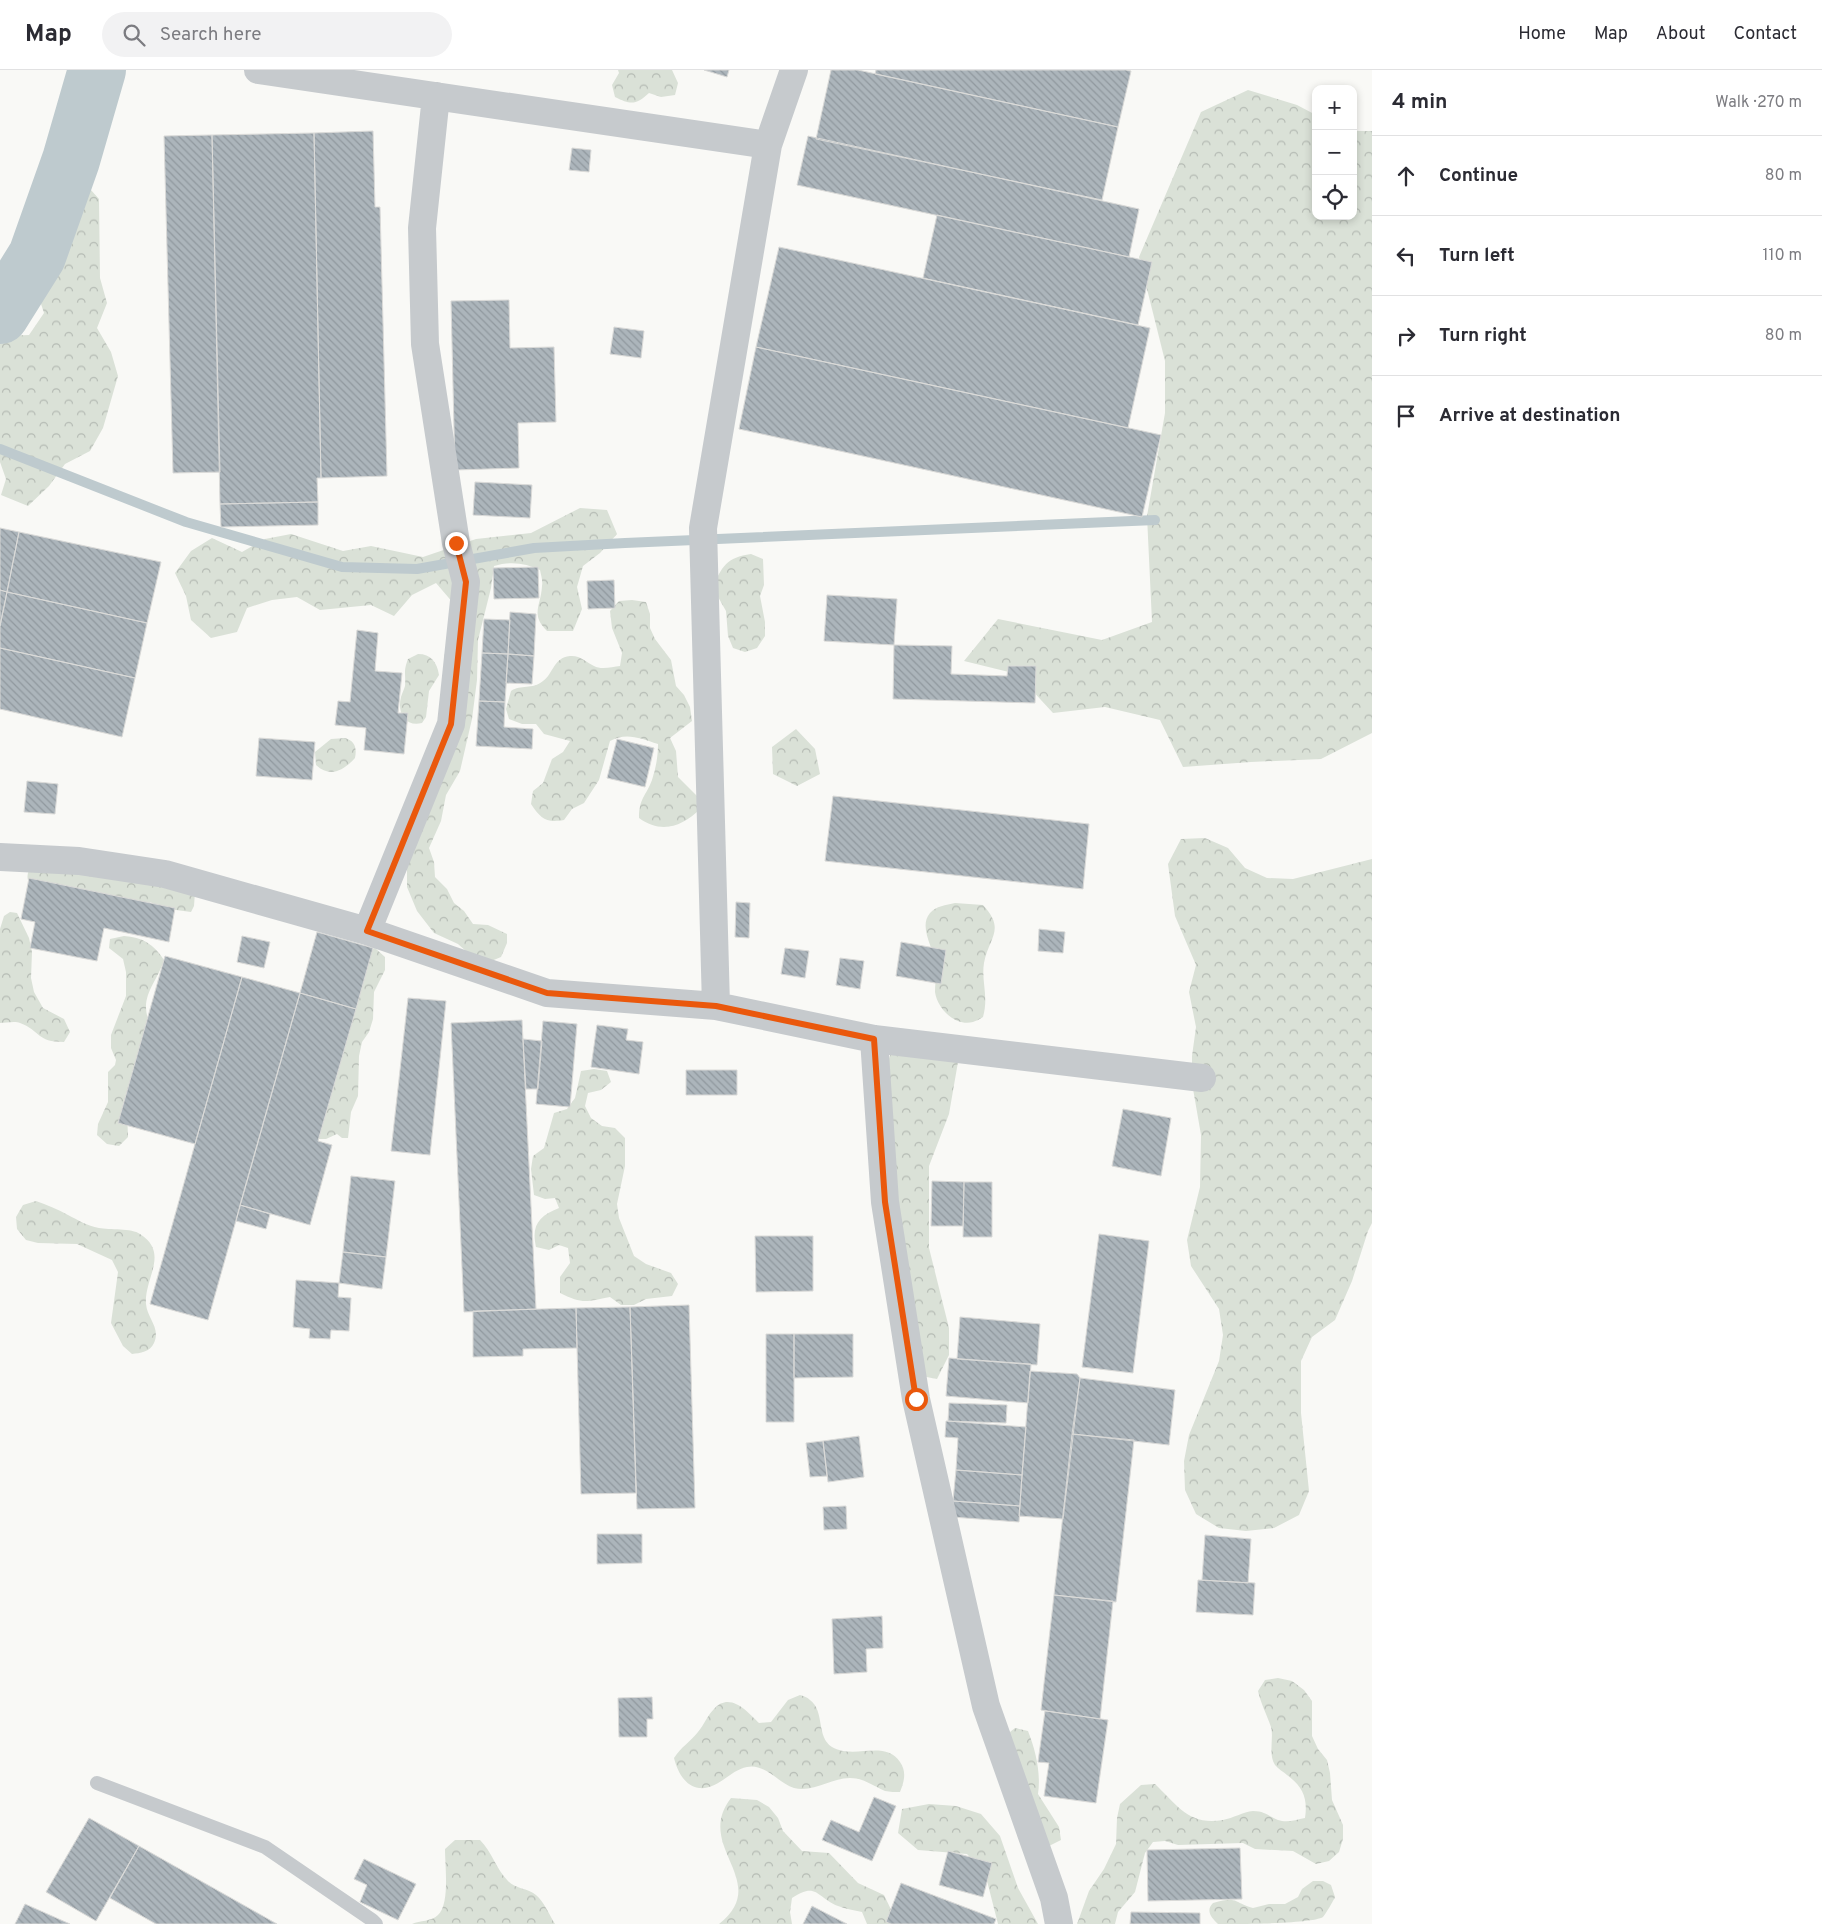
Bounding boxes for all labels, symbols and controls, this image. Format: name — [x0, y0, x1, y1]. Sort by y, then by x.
search box — [102, 12, 452, 57]
text: Map — [25, 20, 72, 50]
icon: search — [120, 21, 148, 49]
text: Search here — [160, 23, 261, 47]
text: Home — [1518, 23, 1566, 46]
text: Map — [1594, 23, 1628, 46]
text: About — [1656, 23, 1705, 46]
text: Contact — [1733, 23, 1797, 46]
map controls — [1312, 85, 1357, 220]
button: + — [1312, 85, 1357, 130]
text: 4 min — [1392, 89, 1448, 116]
text: Walk · 270 m — [1715, 93, 1802, 113]
button: − — [1312, 130, 1357, 175]
icon: ahead — [1392, 162, 1420, 190]
text: Continue — [1439, 164, 1518, 188]
text: 80 m — [1765, 166, 1802, 186]
button: locate — [1312, 175, 1357, 220]
icon: left — [1392, 242, 1420, 270]
text: Turn left — [1439, 244, 1515, 268]
text: 110 m — [1762, 246, 1802, 266]
icon: right — [1392, 322, 1420, 350]
text: Turn right — [1439, 324, 1527, 348]
text: 80 m — [1765, 326, 1802, 346]
icon: arrive — [1392, 402, 1420, 430]
text: Arrive at destination — [1439, 404, 1620, 428]
route end — [445, 532, 468, 555]
route start — [905, 1388, 928, 1411]

